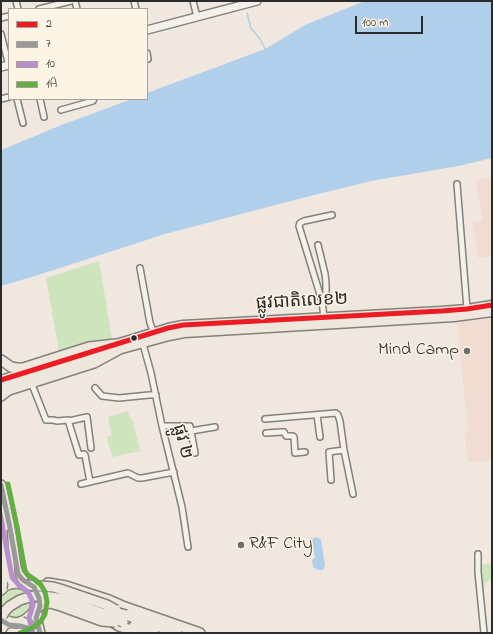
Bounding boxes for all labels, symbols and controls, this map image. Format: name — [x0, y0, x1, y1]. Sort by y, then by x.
legend — [8, 8, 148, 100]
scale bar — [357, 8, 425, 34]
text: 100 m — [362, 14, 389, 32]
text: 2 — [46, 15, 52, 33]
text: 7 — [46, 35, 51, 53]
text: 10 — [46, 55, 55, 73]
text: 1A — [46, 75, 57, 93]
street label: ផ្លូវជាតិលេខ២ — [255, 290, 349, 316]
unlabelled marker — [129, 333, 139, 343]
place label: Mind Camp — [378, 340, 459, 362]
marker: Mind Camp — [462, 346, 472, 356]
street label: ផ្លូវ ២ — [166, 422, 196, 462]
place label: R&F City — [249, 534, 313, 556]
marker: R&F City — [236, 540, 246, 550]

